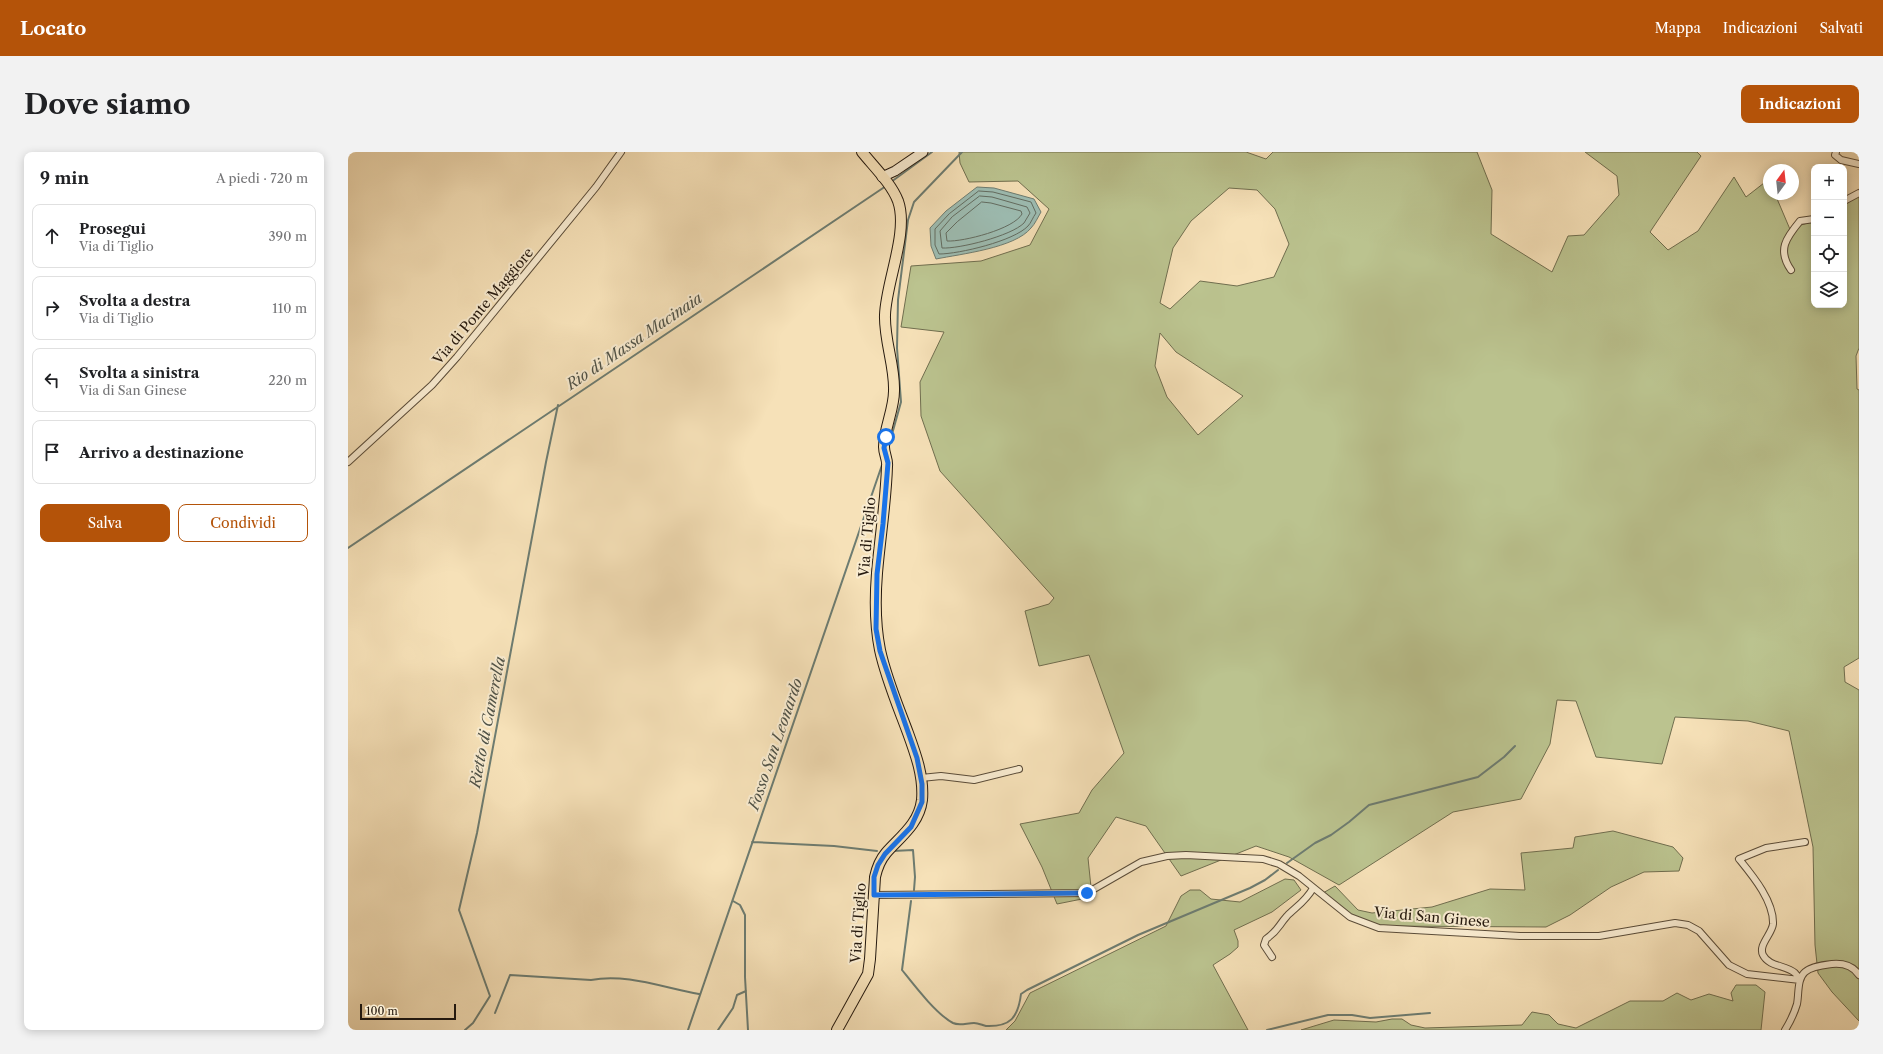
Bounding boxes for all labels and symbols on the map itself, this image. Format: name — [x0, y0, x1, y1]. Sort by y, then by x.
north arrow — [1763, 164, 1799, 200]
street label: Via di Ponte Maggiore — [428, 244, 537, 369]
water label: Rio di Massa Macinaia — [561, 288, 706, 394]
route start — [877, 428, 895, 446]
street label: Via di Tiglio — [854, 496, 879, 579]
water label: Rietto di Camerella — [465, 655, 509, 790]
water label: Fosso San Leonardo — [743, 676, 806, 813]
street label: Via di Tiglio — [846, 882, 870, 965]
route end — [1078, 884, 1096, 902]
street label: Via di San Ginese — [1372, 903, 1491, 931]
scale bar — [360, 1002, 456, 1021]

